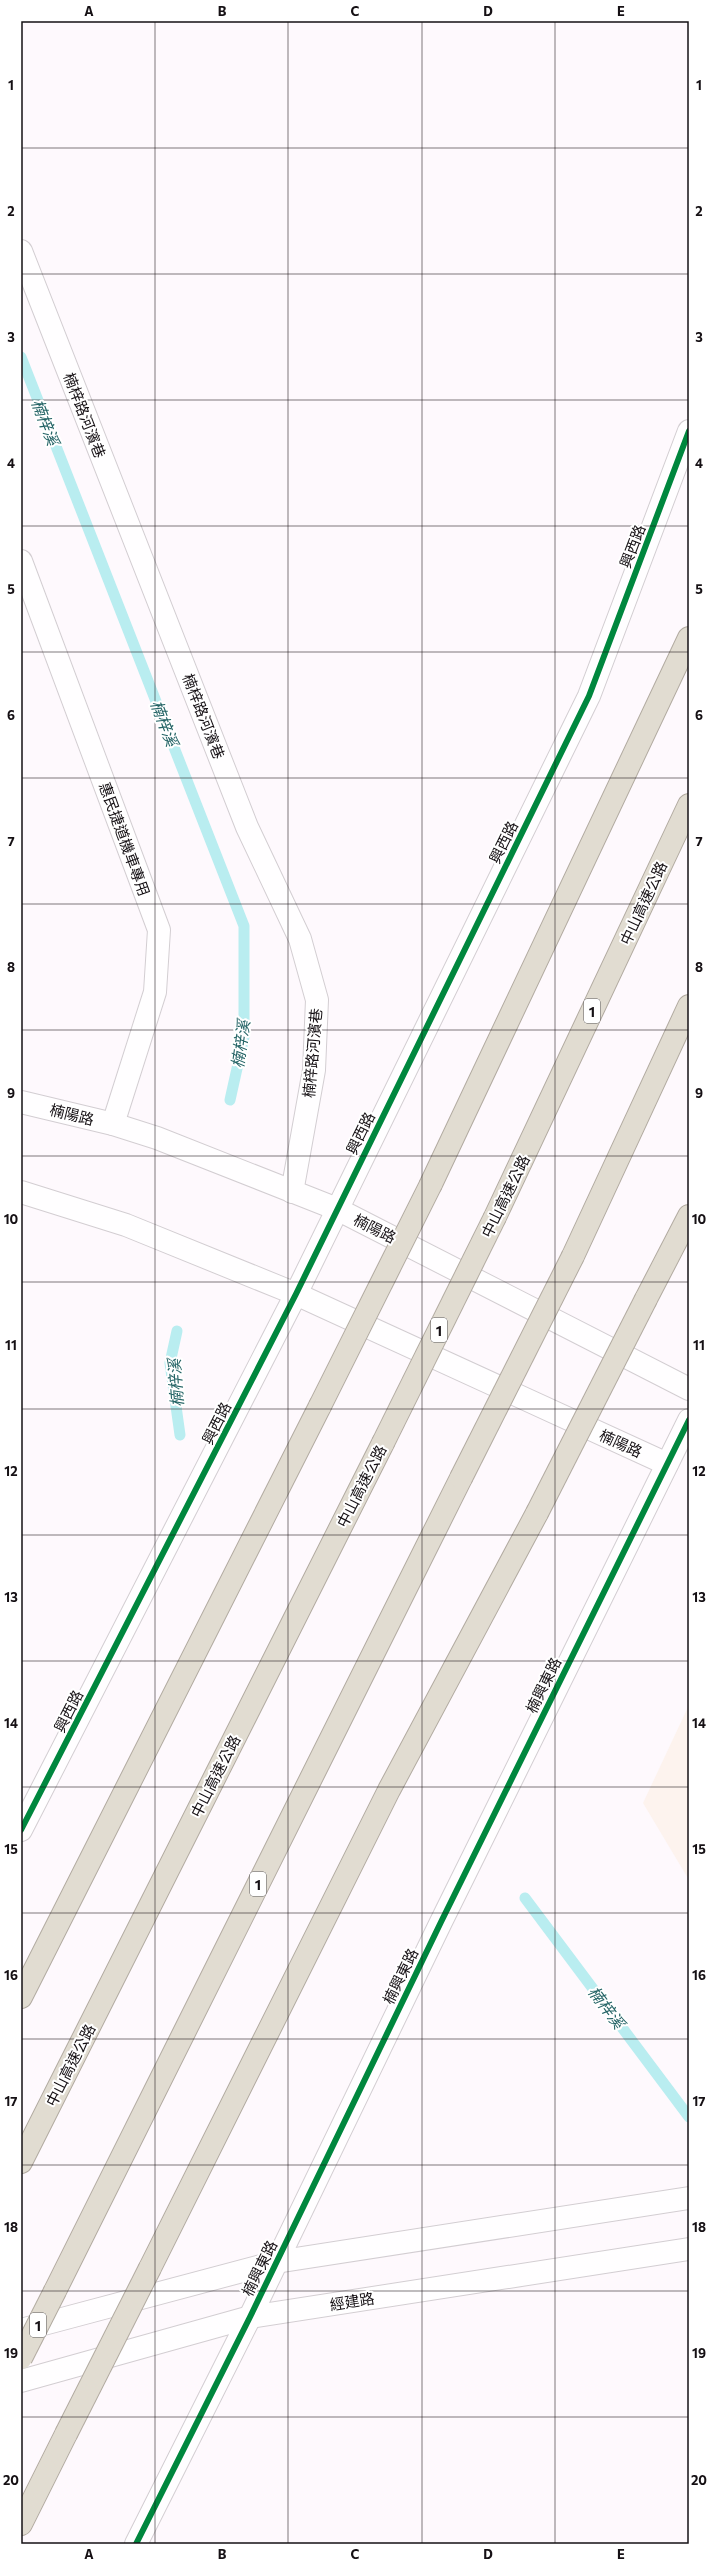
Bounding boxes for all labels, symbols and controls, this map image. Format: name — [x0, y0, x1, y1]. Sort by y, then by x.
text: A — [84, 3, 94, 19]
text: B — [218, 3, 227, 19]
text: C — [351, 3, 360, 19]
text: D — [483, 3, 493, 19]
text: E — [617, 3, 625, 19]
text: 1 — [8, 77, 14, 93]
text: 1 — [696, 77, 702, 93]
text: 2 — [7, 203, 15, 219]
text: 2 — [695, 203, 703, 219]
text: 3 — [7, 329, 15, 345]
text: 3 — [695, 329, 703, 345]
street label: 楠梓路河濱巷 — [60, 370, 110, 460]
water label: 楠梓溪 — [29, 396, 64, 450]
text: 4 — [7, 455, 15, 471]
text: 4 — [695, 455, 703, 471]
street label: 興西路 — [616, 522, 648, 570]
text: 5 — [7, 581, 15, 597]
text: 5 — [695, 581, 703, 597]
street label: 楠梓路河濱巷 — [179, 671, 229, 761]
water label: 楠梓溪 — [148, 697, 183, 751]
text: 6 — [7, 707, 15, 723]
text: 6 — [695, 707, 703, 723]
street label: 惠民捷道機車專用 — [96, 780, 154, 898]
street label: 興西路 — [485, 818, 521, 866]
text: 7 — [7, 833, 15, 849]
text: 7 — [695, 833, 703, 849]
street label: 中山高速公路 — [616, 858, 670, 948]
text: 8 — [7, 959, 15, 975]
text: 8 — [695, 959, 703, 975]
road number: 1 — [584, 999, 600, 1023]
street label: 楠梓路河濱巷 — [299, 1007, 325, 1099]
water label: 楠梓溪 — [227, 1017, 253, 1069]
text: 9 — [7, 1085, 15, 1101]
text: 9 — [695, 1085, 703, 1101]
street label: 楠陽路 — [48, 1100, 96, 1128]
street label: 興西路 — [342, 1109, 378, 1157]
street label: 中山高速公路 — [477, 1152, 533, 1240]
street label: 楠陽路 — [351, 1210, 399, 1246]
text: 10 — [4, 1211, 19, 1227]
text: 10 — [692, 1211, 707, 1227]
road number: 1 — [431, 1318, 447, 1342]
text: 11 — [5, 1337, 17, 1353]
text: 11 — [693, 1337, 705, 1353]
water label: 楠梓溪 — [164, 1356, 186, 1408]
street label: 興西路 — [198, 1399, 234, 1447]
street label: 楠陽路 — [597, 1425, 645, 1461]
street label: 中山高速公路 — [333, 1442, 389, 1530]
text: 12 — [4, 1463, 18, 1479]
text: 12 — [692, 1463, 706, 1479]
text: 13 — [4, 1589, 18, 1605]
text: 13 — [692, 1589, 706, 1605]
street label: 楠興東路 — [522, 1654, 564, 1716]
street label: 興西路 — [50, 1687, 86, 1735]
text: 14 — [4, 1715, 18, 1731]
text: 14 — [692, 1715, 706, 1731]
street label: 中山高速公路 — [187, 1732, 243, 1820]
text: 15 — [4, 1841, 18, 1857]
text: 15 — [692, 1841, 706, 1857]
road number: 1 — [250, 1872, 266, 1896]
street label: 楠興東路 — [379, 1945, 421, 2007]
text: 16 — [4, 1967, 18, 1983]
text: 16 — [692, 1967, 706, 1983]
water label: 楠梓溪 — [585, 1982, 630, 2033]
street label: 中山高速公路 — [42, 2021, 98, 2109]
text: 17 — [4, 2093, 18, 2109]
text: 17 — [692, 2093, 706, 2109]
text: 18 — [4, 2219, 18, 2235]
text: 18 — [692, 2219, 706, 2235]
street label: 楠興東路 — [238, 2237, 280, 2299]
street label: 經建路 — [328, 2289, 376, 2313]
road number: 1 — [30, 2313, 46, 2337]
text: 19 — [4, 2345, 18, 2361]
text: 19 — [692, 2345, 706, 2361]
text: 20 — [3, 2472, 19, 2488]
text: 20 — [691, 2472, 707, 2488]
text: A — [84, 2546, 94, 2562]
text: B — [218, 2546, 227, 2562]
text: C — [351, 2546, 360, 2562]
text: D — [483, 2546, 493, 2562]
text: E — [617, 2546, 625, 2562]

